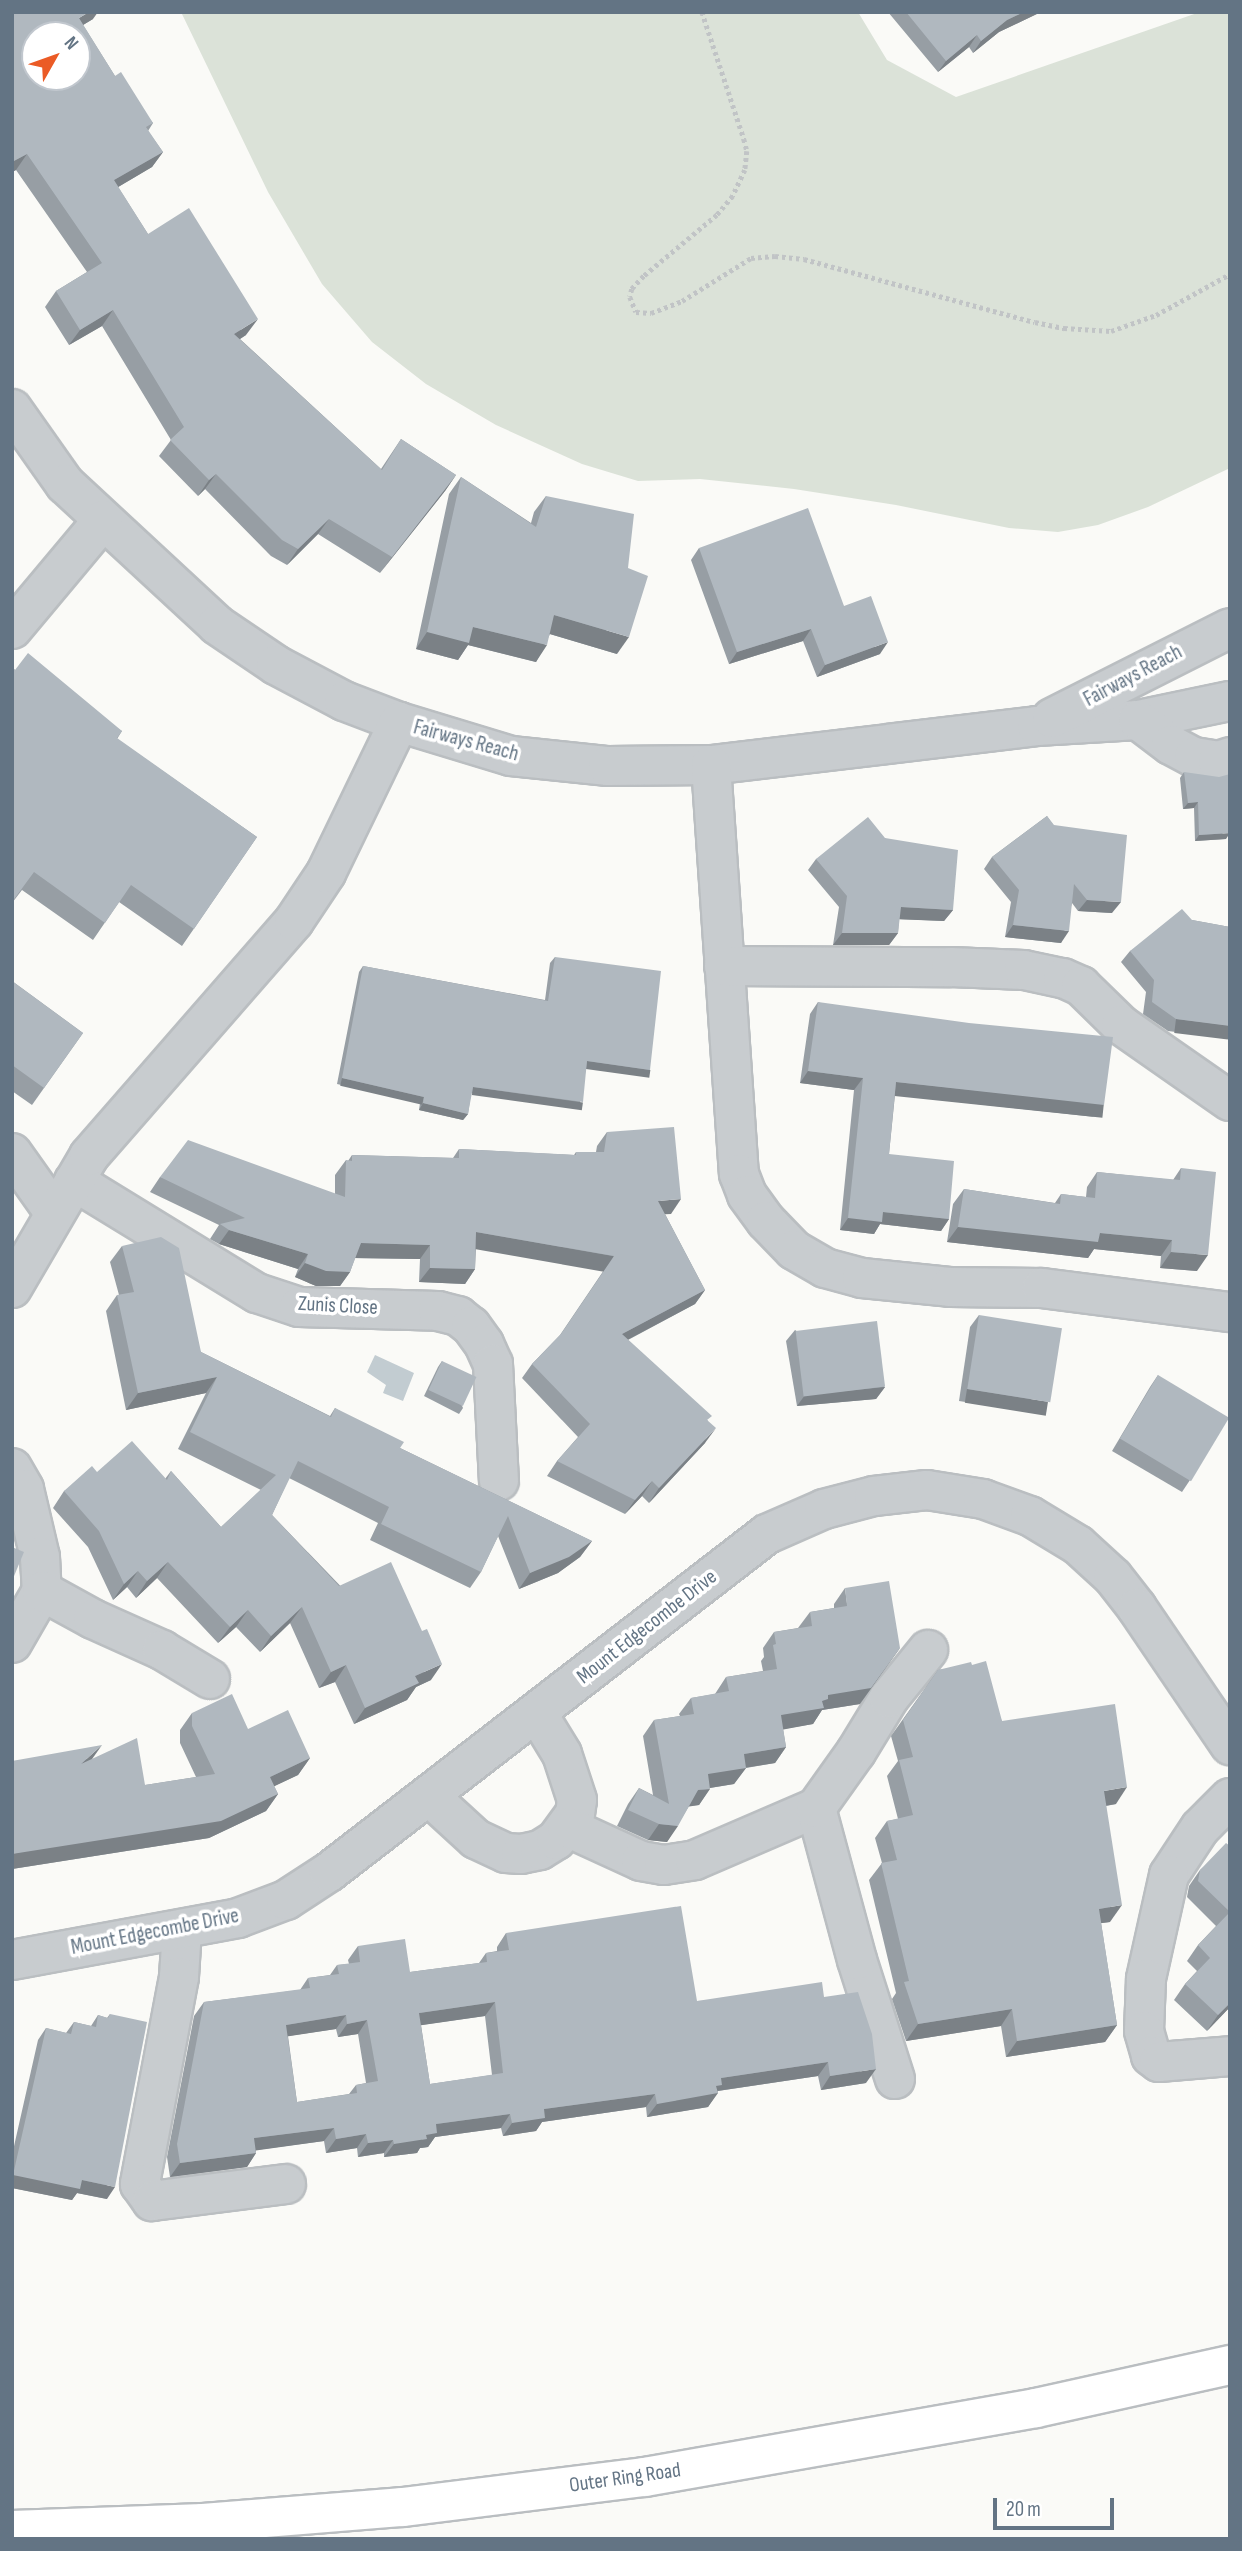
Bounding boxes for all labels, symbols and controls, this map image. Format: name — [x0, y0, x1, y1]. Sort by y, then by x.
north arrow — [21, 21, 91, 91]
text: N — [59, 32, 83, 55]
street label: Fairways Reach — [1080, 640, 1186, 712]
street label: Fairways Reach — [411, 715, 521, 767]
street label: Zunis Close — [297, 1291, 379, 1321]
street label: Mount Edgecombe Drive — [572, 1565, 722, 1689]
street label: Mount Edgecombe Drive — [69, 1903, 241, 1961]
street label: Outer Ring Road — [568, 2458, 682, 2498]
scale bar — [997, 2484, 1118, 2528]
text: 20 m — [1006, 2497, 1041, 2522]

